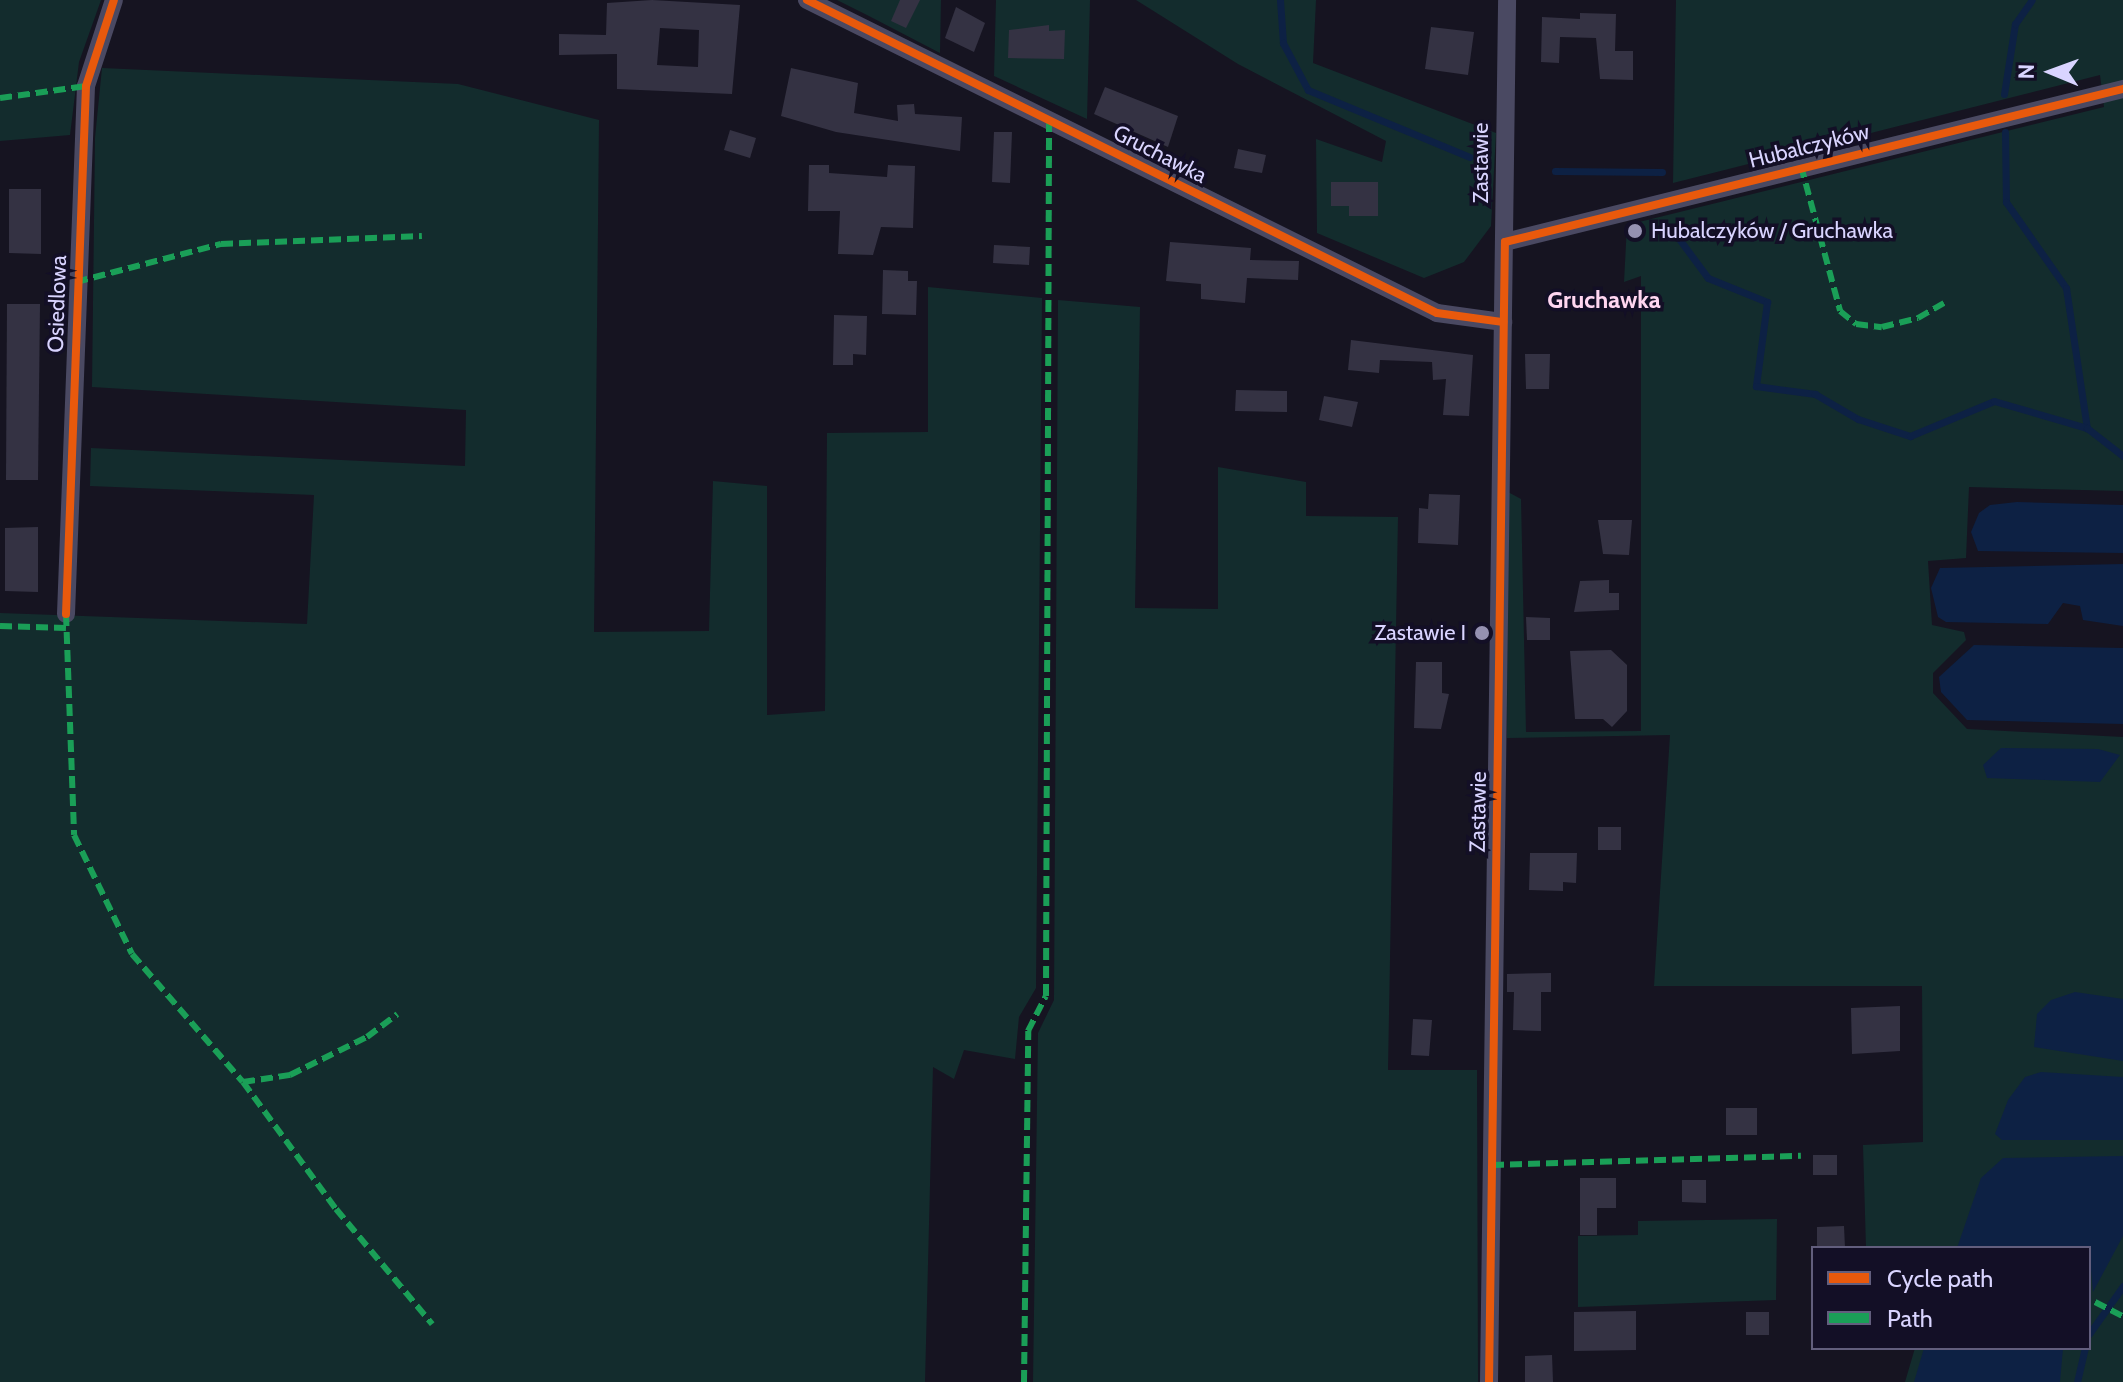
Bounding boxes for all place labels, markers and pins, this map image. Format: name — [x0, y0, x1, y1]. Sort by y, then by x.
place label: Hubalczyków / Gruchawka — [1651, 218, 1893, 244]
marker: Hubalczyków / Gruchawka — [1626, 222, 1644, 240]
place label: Zastawie I — [1374, 620, 1466, 646]
marker: Zastawie I — [1473, 624, 1491, 642]

